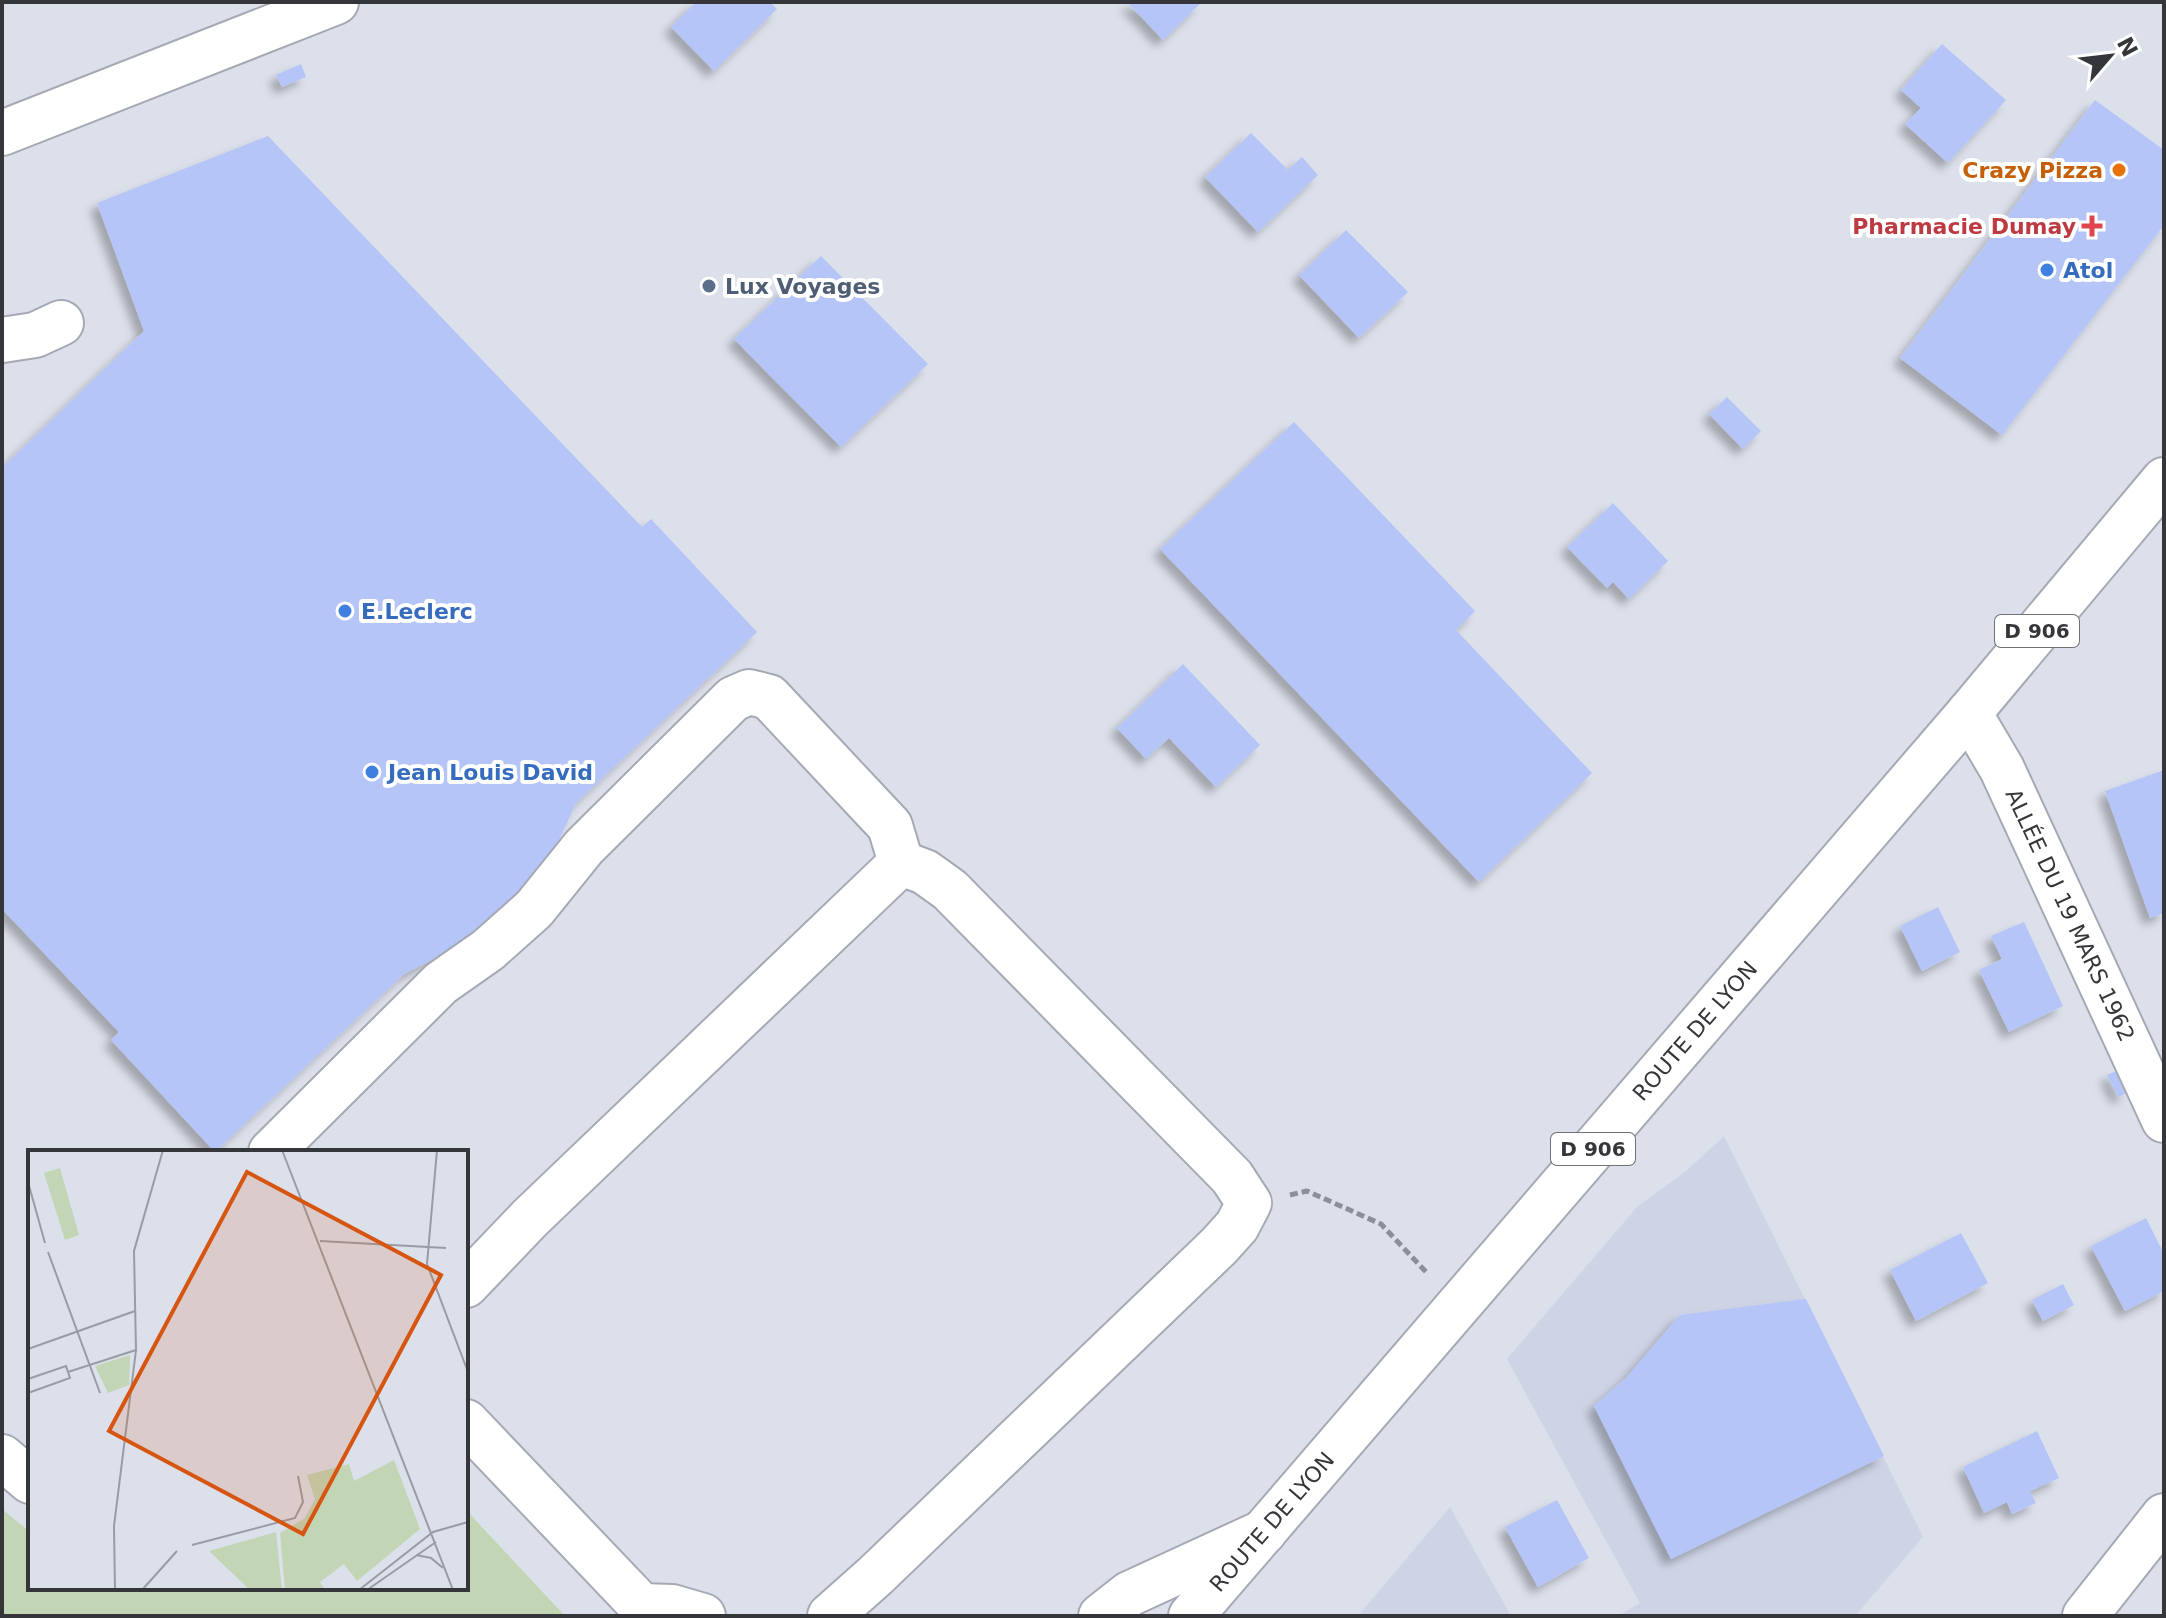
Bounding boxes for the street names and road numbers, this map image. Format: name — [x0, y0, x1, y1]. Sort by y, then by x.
road number: D 906 — [1995, 615, 2079, 647]
street label: ALLÉE DU 19 MARS 1962 — [2000, 785, 2140, 1045]
street label: ROUTE DE LYON — [1628, 956, 1762, 1106]
road number: D 906 — [1551, 1133, 1635, 1165]
street label: ROUTE DE LYON — [1205, 1447, 1339, 1597]

